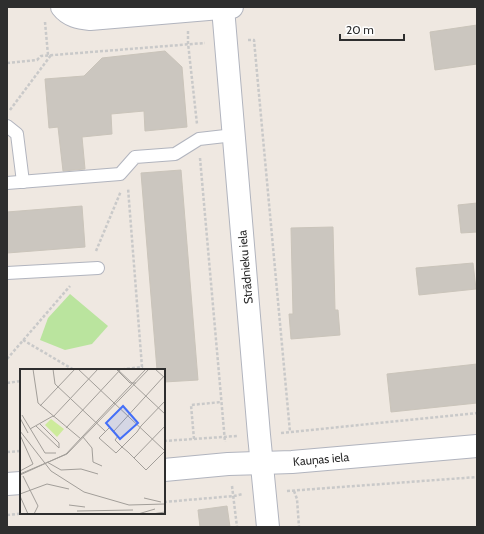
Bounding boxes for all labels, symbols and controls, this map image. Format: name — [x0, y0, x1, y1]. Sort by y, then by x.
scale bar — [340, 16, 404, 42]
text: 20 m — [346, 22, 374, 37]
street label: Strādnieku iela — [234, 229, 256, 305]
inset map — [20, 369, 165, 514]
street label: Kauņas iela — [292, 449, 350, 470]

